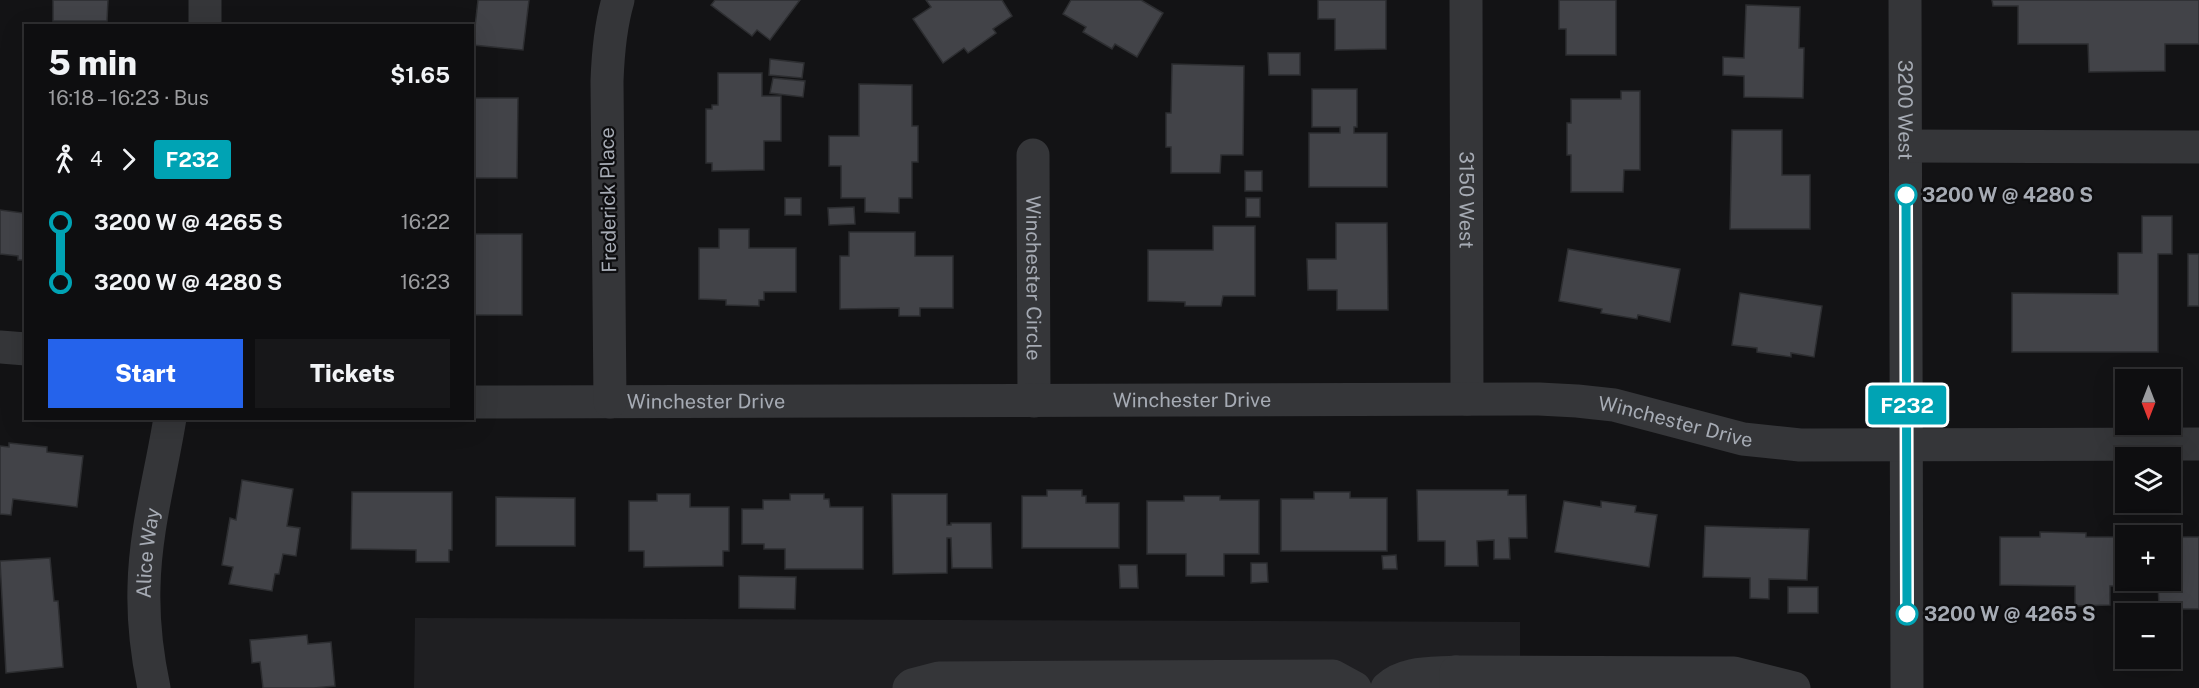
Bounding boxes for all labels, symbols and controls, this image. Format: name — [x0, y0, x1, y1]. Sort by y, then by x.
text: 5 min — [48, 44, 137, 82]
street label: 3200 West — [1893, 60, 1917, 160]
text: $1.65 — [390, 62, 450, 88]
text: 16:18 – 16:23 · Bus — [48, 86, 209, 110]
street label: Frederick Place — [595, 127, 621, 273]
icon: walk — [48, 143, 81, 176]
icon: forward — [112, 143, 145, 176]
text: 4 — [90, 147, 103, 171]
text: F232 — [166, 147, 219, 172]
street label: 3150 West — [1454, 151, 1479, 249]
place label: 3200 W @ 4280 S — [1922, 183, 2093, 207]
marker: 3200 W @ 4280 S — [1895, 184, 1917, 206]
street label: Winchester Circle — [1021, 195, 1046, 361]
text: 3200 W @ 4265 S — [94, 209, 283, 235]
text: 16:22 — [401, 210, 450, 234]
text: 3200 W @ 4280 S — [94, 269, 282, 295]
text: 16:23 — [400, 270, 450, 294]
button: Start — [48, 339, 243, 408]
button: Tickets — [255, 339, 450, 408]
north arrow — [2115, 369, 2181, 435]
map controls — [2115, 369, 2181, 669]
line badge: F232 — [1865, 386, 1949, 424]
street label: Winchester Drive — [1113, 388, 1271, 412]
street label: Winchester Drive — [627, 389, 785, 414]
street label: Winchester Drive — [1597, 391, 1754, 452]
text: F232 — [1880, 393, 1934, 418]
button: layers — [2115, 447, 2181, 513]
street label: Alice Way — [132, 505, 165, 598]
button: + — [2115, 525, 2181, 591]
place label: 3200 W @ 4265 S — [1924, 602, 2096, 626]
marker: 3200 W @ 4265 S — [1896, 603, 1918, 625]
button: − — [2115, 603, 2181, 669]

